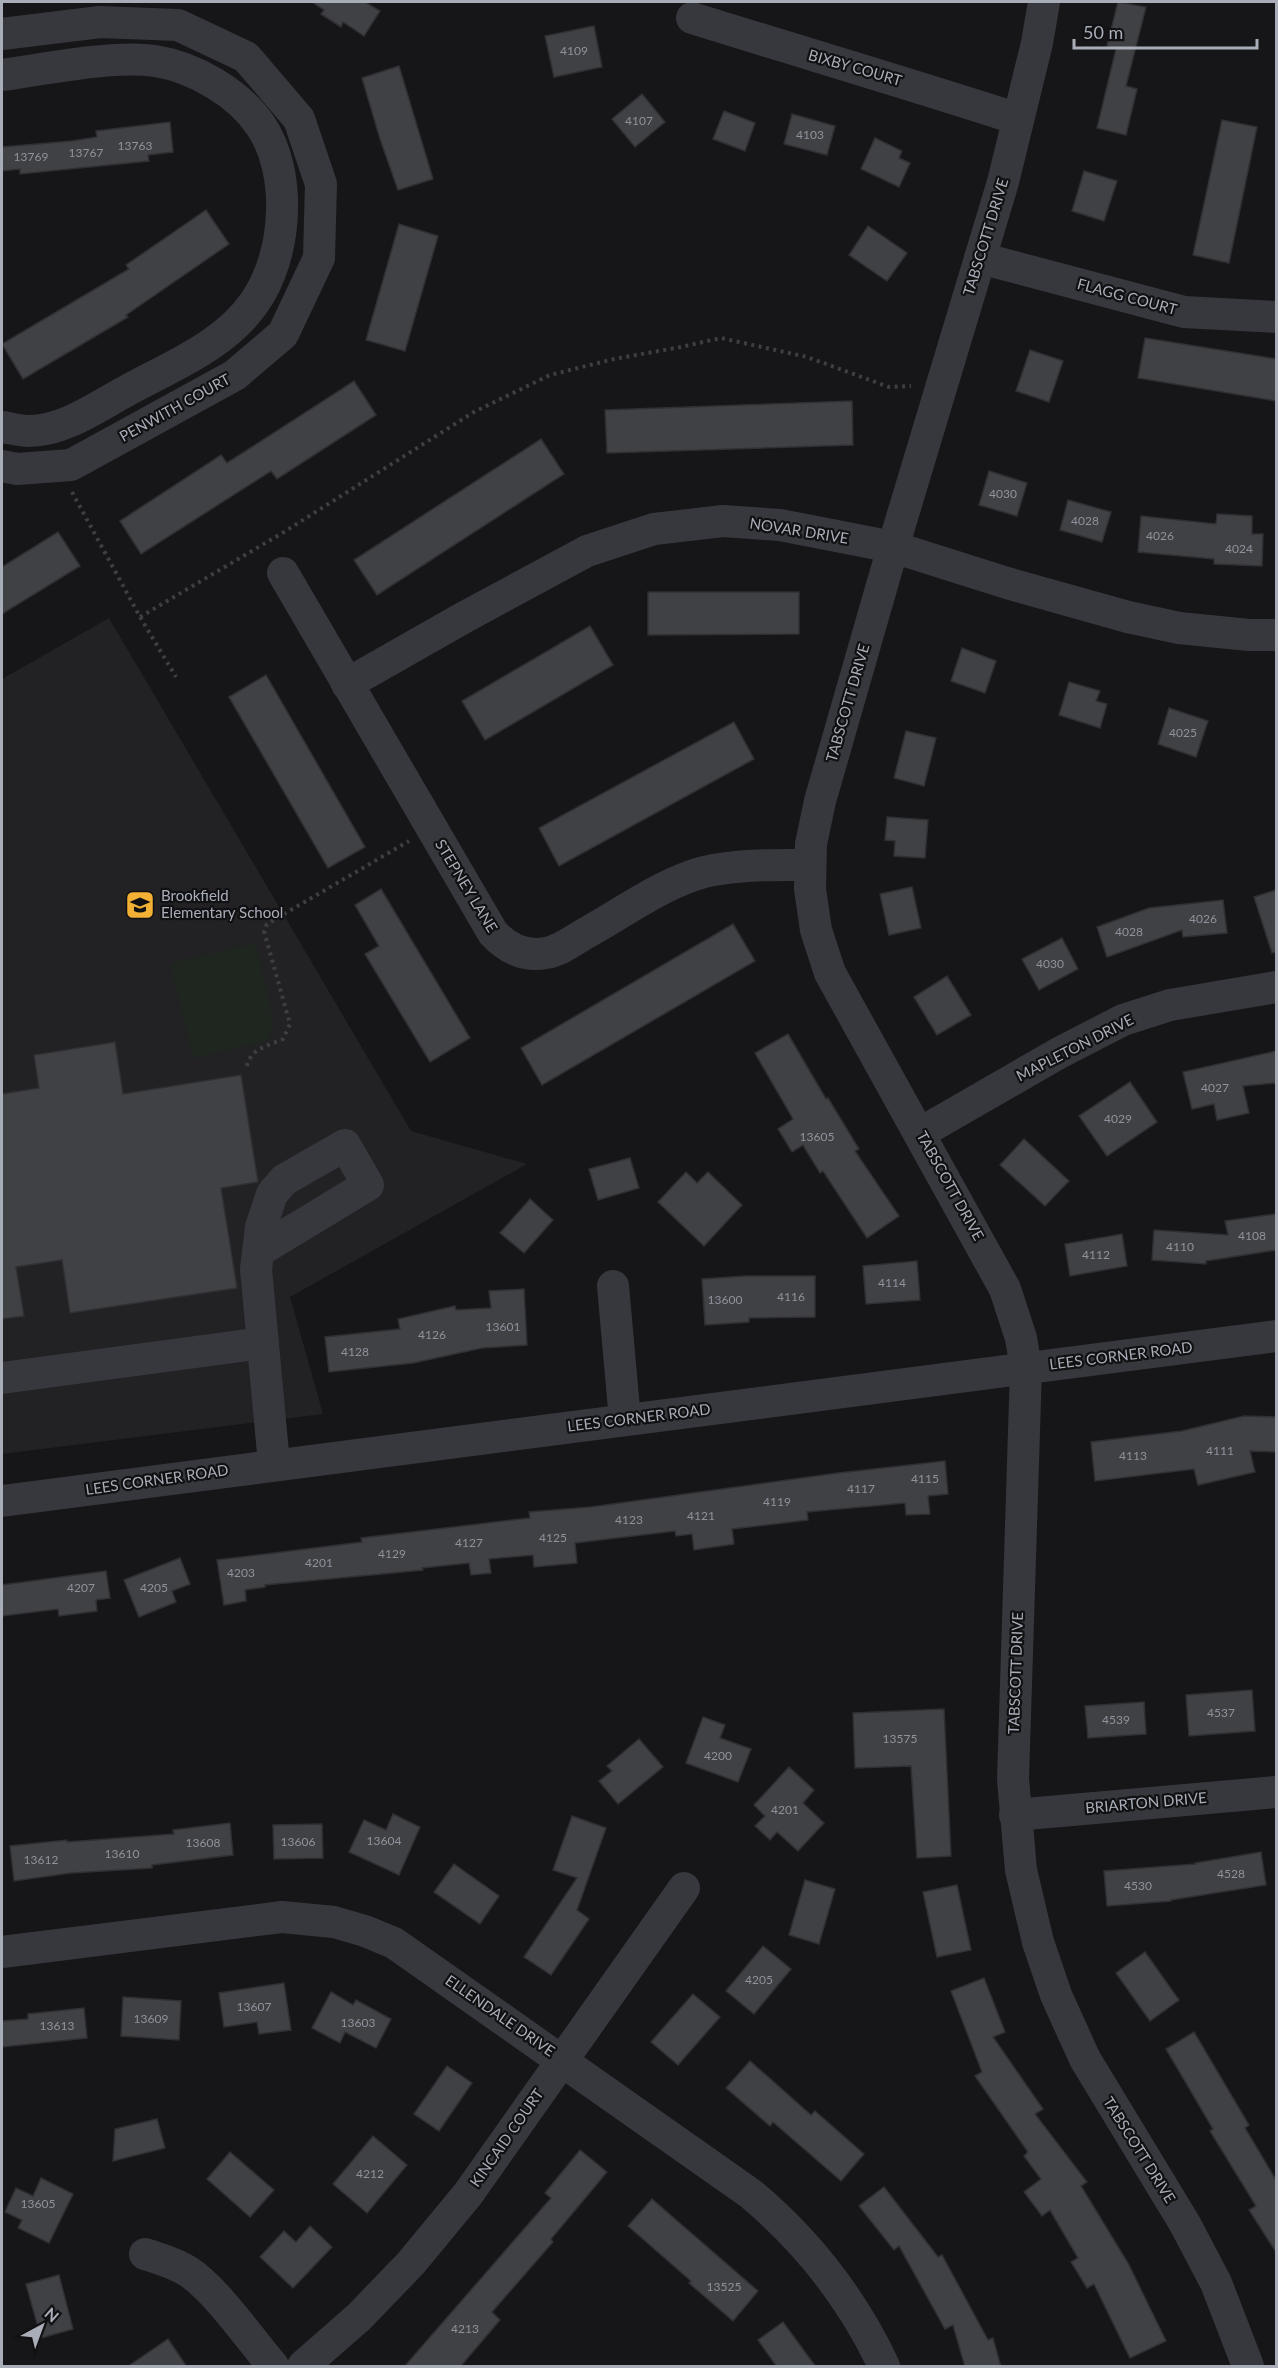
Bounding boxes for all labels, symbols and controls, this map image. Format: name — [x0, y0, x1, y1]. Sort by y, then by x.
scale bar — [1074, 12, 1257, 50]
text: 50 m — [1083, 21, 1123, 43]
house number: 4109 — [560, 43, 588, 58]
street label: BIXBY COURT — [806, 45, 904, 89]
house number: 4107 — [625, 113, 653, 128]
house number: 4103 — [796, 127, 824, 142]
house number: 13763 — [118, 138, 152, 153]
house number: 13767 — [69, 145, 103, 160]
house number: 13769 — [14, 149, 48, 164]
street label: TABSCOTT DRIVE — [959, 176, 1011, 298]
street label: FLAGG COURT — [1075, 274, 1179, 318]
street label: PENWITH COURT — [116, 369, 233, 445]
house number: 4030 — [989, 486, 1017, 501]
street label: NOVAR DRIVE — [748, 513, 850, 547]
house number: 4028 — [1071, 513, 1099, 528]
house number: 4026 — [1146, 528, 1174, 543]
house number: 4024 — [1225, 541, 1253, 556]
street label: TABSCOTT DRIVE — [822, 642, 873, 764]
house number: 4025 — [1169, 725, 1197, 740]
street label: STEPNEY LANE — [432, 836, 502, 935]
place label: Brookfield Elementary School — [161, 886, 283, 921]
school or university icon: Brookfield Elementary School — [124, 889, 156, 921]
house number: 4026 — [1189, 911, 1217, 926]
house number: 4028 — [1115, 924, 1143, 939]
house number: 4030 — [1036, 956, 1064, 971]
street label: MAPLETON DRIVE — [1013, 1010, 1136, 1084]
house number: 4027 — [1201, 1080, 1229, 1095]
house number: 4029 — [1104, 1111, 1132, 1126]
street label: TABSCOTT DRIVE — [913, 1128, 988, 1243]
house number: 13605 — [800, 1129, 834, 1144]
house number: 4108 — [1238, 1228, 1266, 1243]
house number: 4110 — [1166, 1239, 1194, 1254]
house number: 4112 — [1082, 1247, 1110, 1262]
house number: 4114 — [878, 1275, 906, 1290]
house number: 4116 — [777, 1289, 805, 1304]
house number: 13600 — [708, 1292, 742, 1307]
house number: 13601 — [486, 1319, 520, 1334]
house number: 4126 — [418, 1327, 446, 1342]
street label: LEES CORNER ROAD — [1048, 1337, 1194, 1373]
house number: 4128 — [341, 1344, 369, 1359]
street label: LEES CORNER ROAD — [566, 1399, 712, 1435]
house number: 4111 — [1206, 1443, 1234, 1458]
house number: 4113 — [1119, 1448, 1147, 1463]
street label: LEES CORNER ROAD — [84, 1460, 229, 1498]
house number: 4115 — [911, 1471, 939, 1486]
house number: 4117 — [847, 1481, 875, 1496]
house number: 4119 — [763, 1494, 791, 1509]
house number: 4121 — [687, 1508, 715, 1523]
house number: 4123 — [615, 1512, 643, 1527]
house number: 4125 — [539, 1530, 567, 1545]
house number: 4127 — [455, 1535, 483, 1550]
house number: 4129 — [378, 1546, 406, 1561]
house number: 4201 — [305, 1555, 333, 1570]
house number: 4203 — [227, 1565, 255, 1580]
house number: 4207 — [67, 1580, 95, 1595]
house number: 4205 — [140, 1580, 168, 1595]
street label: TABSCOTT DRIVE — [1004, 1612, 1026, 1734]
house number: 4537 — [1207, 1705, 1235, 1720]
house number: 4539 — [1102, 1712, 1130, 1727]
house number: 13575 — [883, 1731, 917, 1746]
house number: 4200 — [704, 1748, 732, 1763]
street label: BRIARTON DRIVE — [1084, 1788, 1207, 1816]
house number: 4201 — [771, 1802, 799, 1817]
house number: 13604 — [367, 1833, 401, 1848]
house number: 13606 — [281, 1834, 315, 1849]
house number: 13608 — [186, 1835, 220, 1850]
house number: 13610 — [105, 1846, 139, 1861]
house number: 13612 — [24, 1852, 58, 1867]
house number: 4528 — [1217, 1866, 1245, 1881]
house number: 4530 — [1124, 1878, 1152, 1893]
street label: ELLENDALE DRIVE — [442, 1971, 559, 2060]
house number: 4205 — [745, 1972, 773, 1987]
house number: 13607 — [237, 1999, 271, 2014]
house number: 13609 — [134, 2011, 168, 2026]
house number: 13603 — [341, 2015, 375, 2030]
house number: 13613 — [40, 2018, 74, 2033]
street label: KINCAID COURT — [466, 2085, 547, 2190]
street label: TABSCOTT DRIVE — [1100, 2093, 1180, 2206]
house number: 4212 — [356, 2166, 384, 2181]
house number: 13605 — [21, 2196, 55, 2211]
house number: 13525 — [707, 2279, 741, 2294]
north arrow — [12, 2296, 72, 2356]
text: N — [41, 2303, 63, 2326]
house number: 4213 — [451, 2321, 479, 2336]

